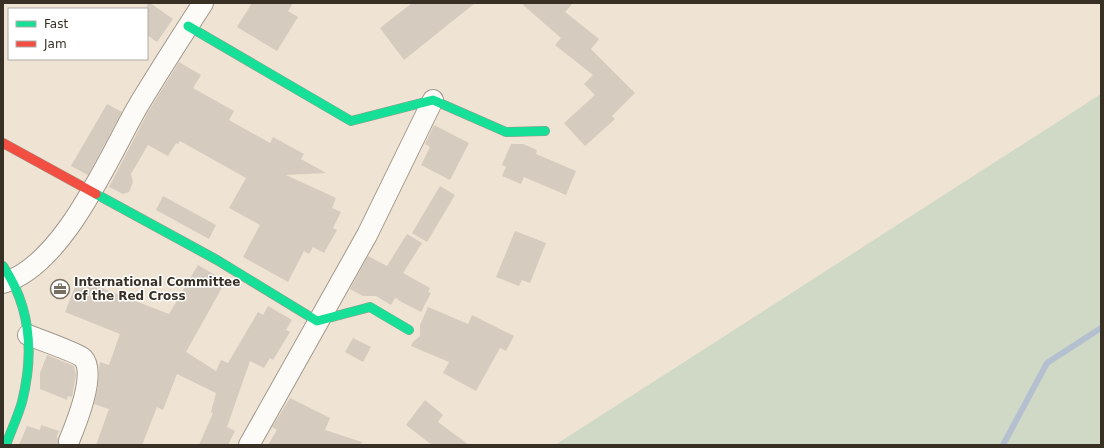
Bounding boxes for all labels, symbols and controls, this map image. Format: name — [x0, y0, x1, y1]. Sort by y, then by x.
legend — [8, 8, 148, 60]
text: Fast — [44, 17, 68, 31]
text: Jam — [43, 37, 67, 51]
place label: International Committee of the Red Cross — [74, 275, 240, 303]
office icon: International Committee of the Red Cross — [49, 278, 71, 300]

